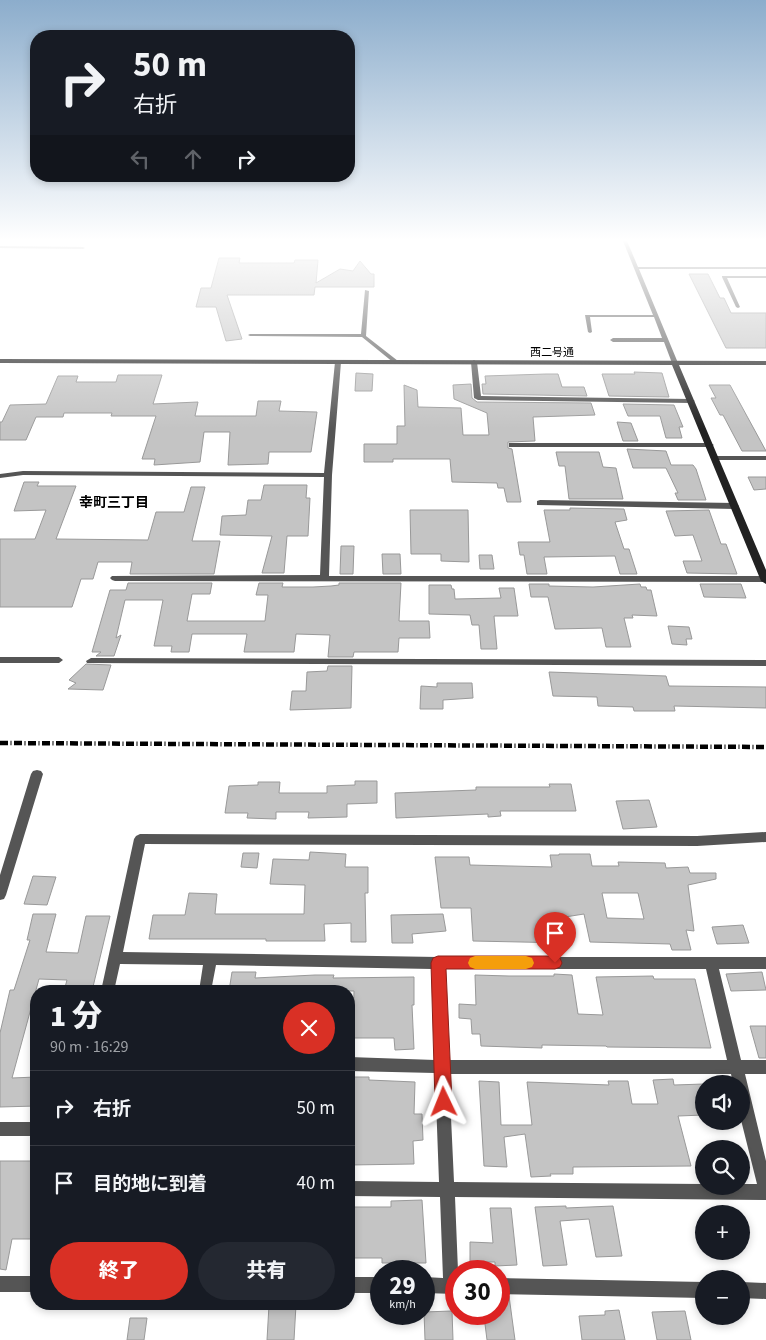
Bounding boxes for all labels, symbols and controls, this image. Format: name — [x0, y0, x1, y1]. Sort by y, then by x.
text: 50 m — [133, 40, 207, 90]
icon: right — [50, 50, 115, 115]
text: 右折 — [133, 89, 177, 121]
icon: left — [126, 145, 154, 173]
icon: ahead — [179, 145, 207, 173]
icon: right — [232, 145, 260, 173]
street label: 西二号通 — [530, 345, 574, 360]
district label: 幸町三丁目 — [79, 493, 149, 513]
pin — [534, 912, 576, 963]
icon: arrive — [541, 919, 569, 947]
text: 1 分 — [50, 995, 102, 1038]
button: close — [283, 1002, 335, 1054]
text: 90 m · 16:29 — [50, 1036, 129, 1058]
position arrow — [417, 1075, 469, 1127]
map controls — [695, 1075, 750, 1325]
button: sound — [695, 1075, 750, 1130]
icon: right — [50, 1094, 78, 1122]
text: 50 m — [297, 1095, 335, 1122]
text: 右折 — [93, 1096, 131, 1123]
button: search — [695, 1140, 750, 1195]
icon: arrive — [50, 1169, 78, 1197]
text: 40 m — [297, 1170, 335, 1197]
text: 目的地に到着 — [93, 1171, 207, 1198]
button: + — [695, 1205, 750, 1260]
button: 終了 — [50, 1242, 188, 1300]
button: 共有 — [198, 1242, 335, 1300]
speed limit sign: 30 — [445, 1260, 510, 1325]
text: 29 — [389, 1268, 416, 1304]
button: − — [695, 1270, 750, 1325]
text: km/h — [389, 1296, 416, 1313]

